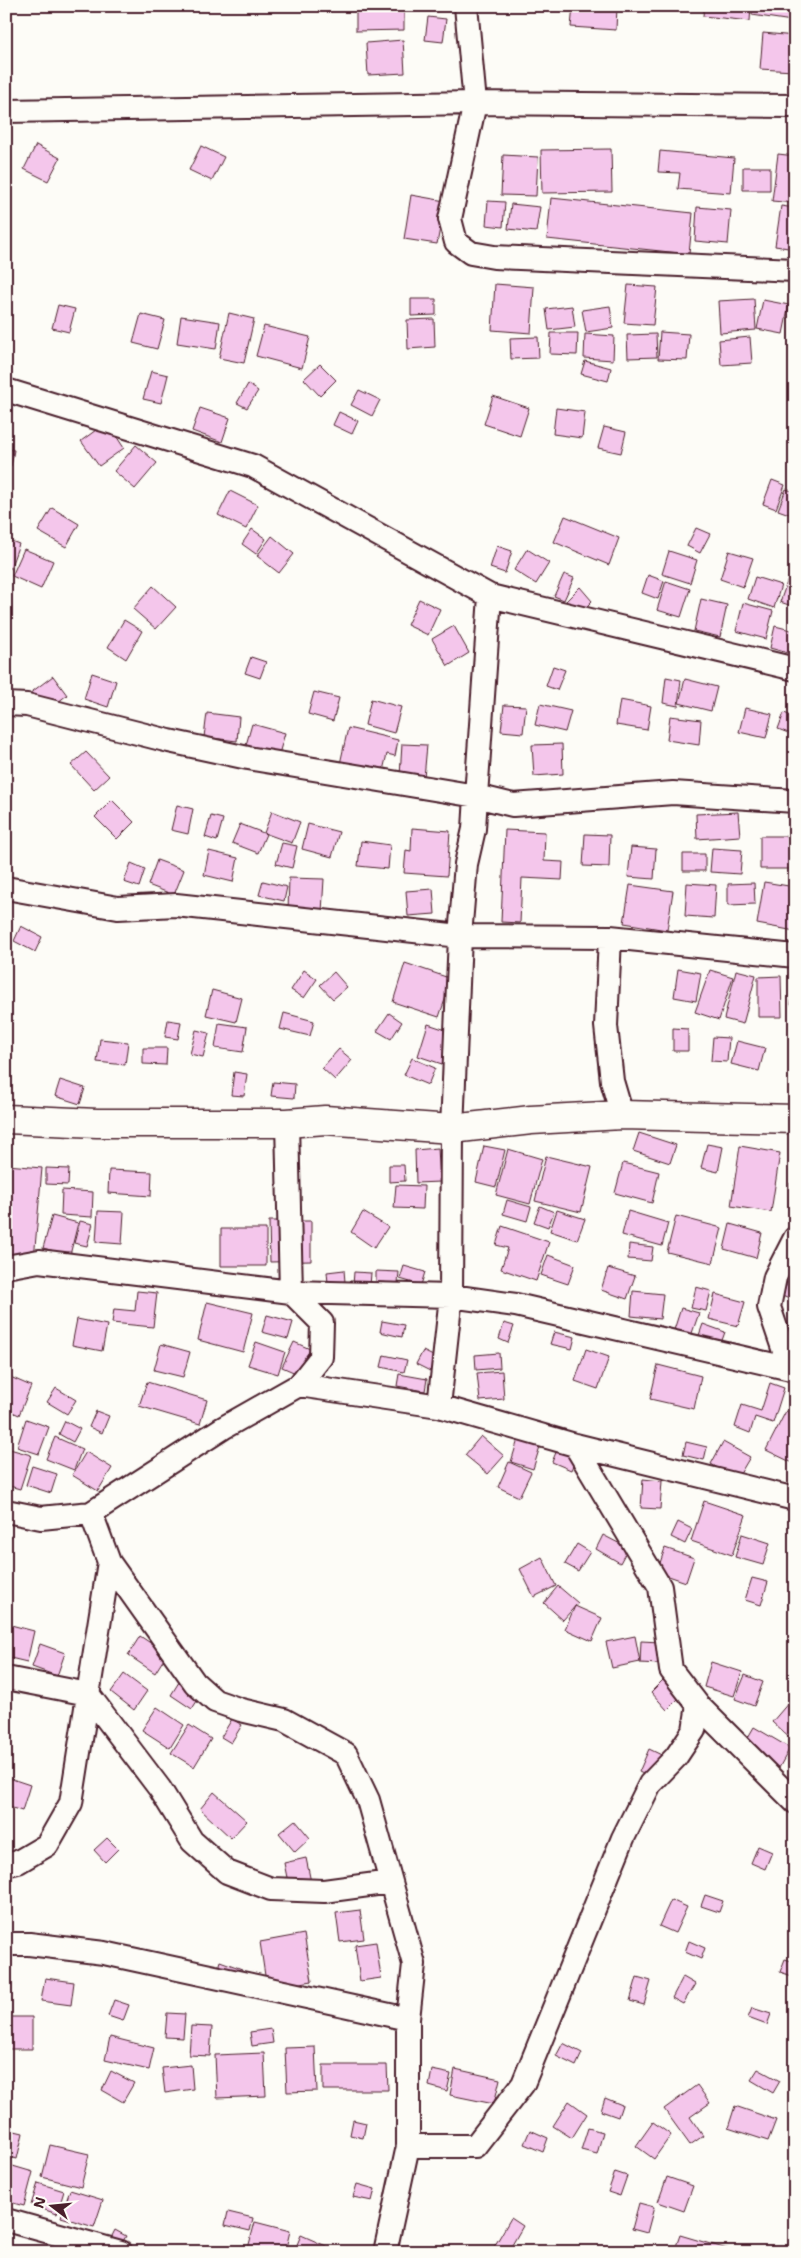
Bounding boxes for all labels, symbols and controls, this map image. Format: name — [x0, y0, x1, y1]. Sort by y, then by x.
north arrow — [28, 2180, 78, 2230]
text: N — [29, 2195, 50, 2210]

